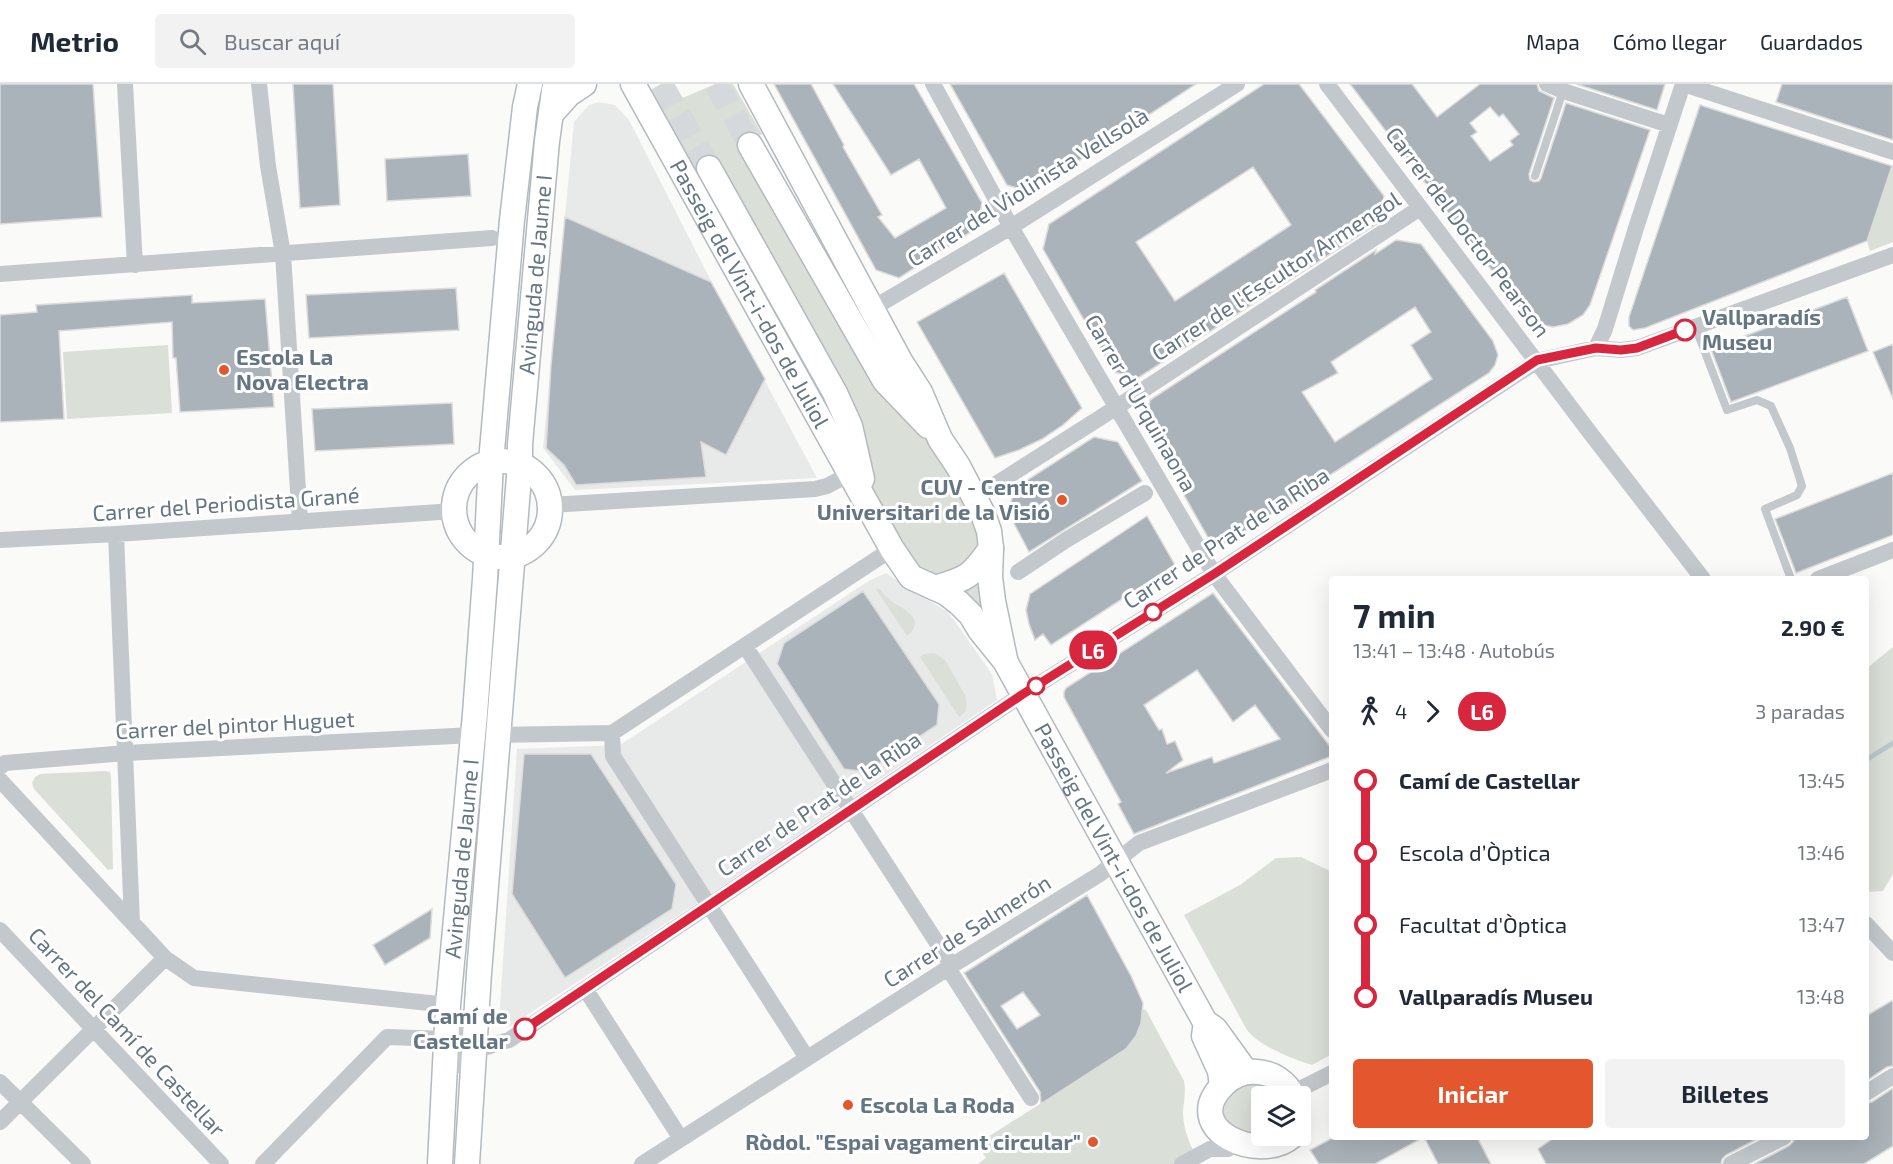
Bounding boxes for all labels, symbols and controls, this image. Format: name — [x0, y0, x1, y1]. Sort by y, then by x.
search box — [155, 14, 575, 68]
text: Metrio — [30, 24, 119, 58]
icon: search — [176, 25, 209, 58]
text: Buscar aquí — [224, 28, 340, 54]
text: Mapa — [1526, 29, 1580, 54]
text: Cómo llegar — [1613, 29, 1727, 54]
text: Guardados — [1760, 29, 1863, 54]
street label: Carrer del Violinista Vellsolà — [902, 101, 1153, 271]
street label: Carrer del Doctor Pearson — [1381, 121, 1556, 342]
street label: Passeig del Vint-i-dos de Juliol — [666, 154, 836, 432]
street label: Avinguda de Jaume I — [512, 174, 556, 376]
street label: Carrer de l'Escultor Armengol — [1146, 185, 1405, 365]
place label: Vallparadís Museu — [1702, 303, 1821, 354]
street label: Carrer d'Urquinaona — [1081, 309, 1203, 496]
marker: Vallparadís Museu — [1674, 319, 1696, 341]
place label: Escola La Nova Electra — [236, 343, 369, 394]
marker: Escola La Nova Electra — [217, 363, 231, 377]
street label: Carrer de Prat de la Riba — [1118, 461, 1333, 613]
place label: CUV - Centre Universitari de la Visió — [817, 473, 1050, 524]
street label: Carrer del Periodista Grané — [91, 481, 360, 525]
marker: CUV - Centre Universitari de la Visió — [1055, 493, 1069, 507]
text: 7 min — [1353, 595, 1436, 635]
unlabelled marker — [1144, 603, 1162, 621]
text: 2.90 € — [1781, 614, 1845, 640]
line badge: L6 — [1066, 630, 1120, 670]
text: L6 — [1081, 638, 1105, 663]
text: 13:41 – 13:48 · Autobús — [1353, 638, 1555, 662]
unlabelled marker — [1027, 677, 1045, 695]
icon: walk — [1353, 695, 1386, 728]
icon: forward — [1416, 695, 1449, 728]
text: 4 — [1395, 699, 1407, 723]
text: L6 — [1470, 699, 1494, 724]
text: 3 paradas — [1755, 699, 1845, 723]
street label: Carrer del pintor Huguet — [115, 705, 355, 743]
street label: Passeig del Vint-i-dos de Juliol — [1030, 718, 1200, 996]
street label: Carrer de Prat de la Riba — [712, 725, 925, 881]
street label: Avinguda de Jaume I — [438, 758, 483, 960]
text: Camí de Castellar — [1399, 767, 1580, 793]
text: 13:45 — [1798, 768, 1845, 792]
text: Escola d’Òptica — [1399, 839, 1551, 865]
text: 13:46 — [1797, 840, 1845, 864]
street label: Carrer de Salmerón — [878, 868, 1055, 992]
text: Facultat d'Òptica — [1399, 911, 1567, 937]
text: 13:47 — [1799, 912, 1845, 936]
street label: Carrer del Camí de Castellar — [24, 922, 231, 1141]
text: Vallparadís Museu — [1399, 983, 1593, 1009]
text: 13:48 — [1797, 984, 1845, 1008]
place label: Camí de Castellar — [413, 1002, 509, 1053]
marker: Camí de Castellar — [514, 1018, 536, 1040]
button: Iniciar — [1353, 1059, 1593, 1128]
button: Billetes — [1605, 1059, 1845, 1128]
map controls — [1251, 1086, 1311, 1146]
button: layers — [1251, 1086, 1311, 1146]
place label: Escola La Roda — [860, 1091, 1015, 1117]
marker: Escola La Roda — [841, 1098, 855, 1112]
place label: Ròdol. "Espai vagament circular" — [745, 1128, 1081, 1154]
marker: Ròdol. "Espai vagament circular" — [1086, 1135, 1100, 1149]

